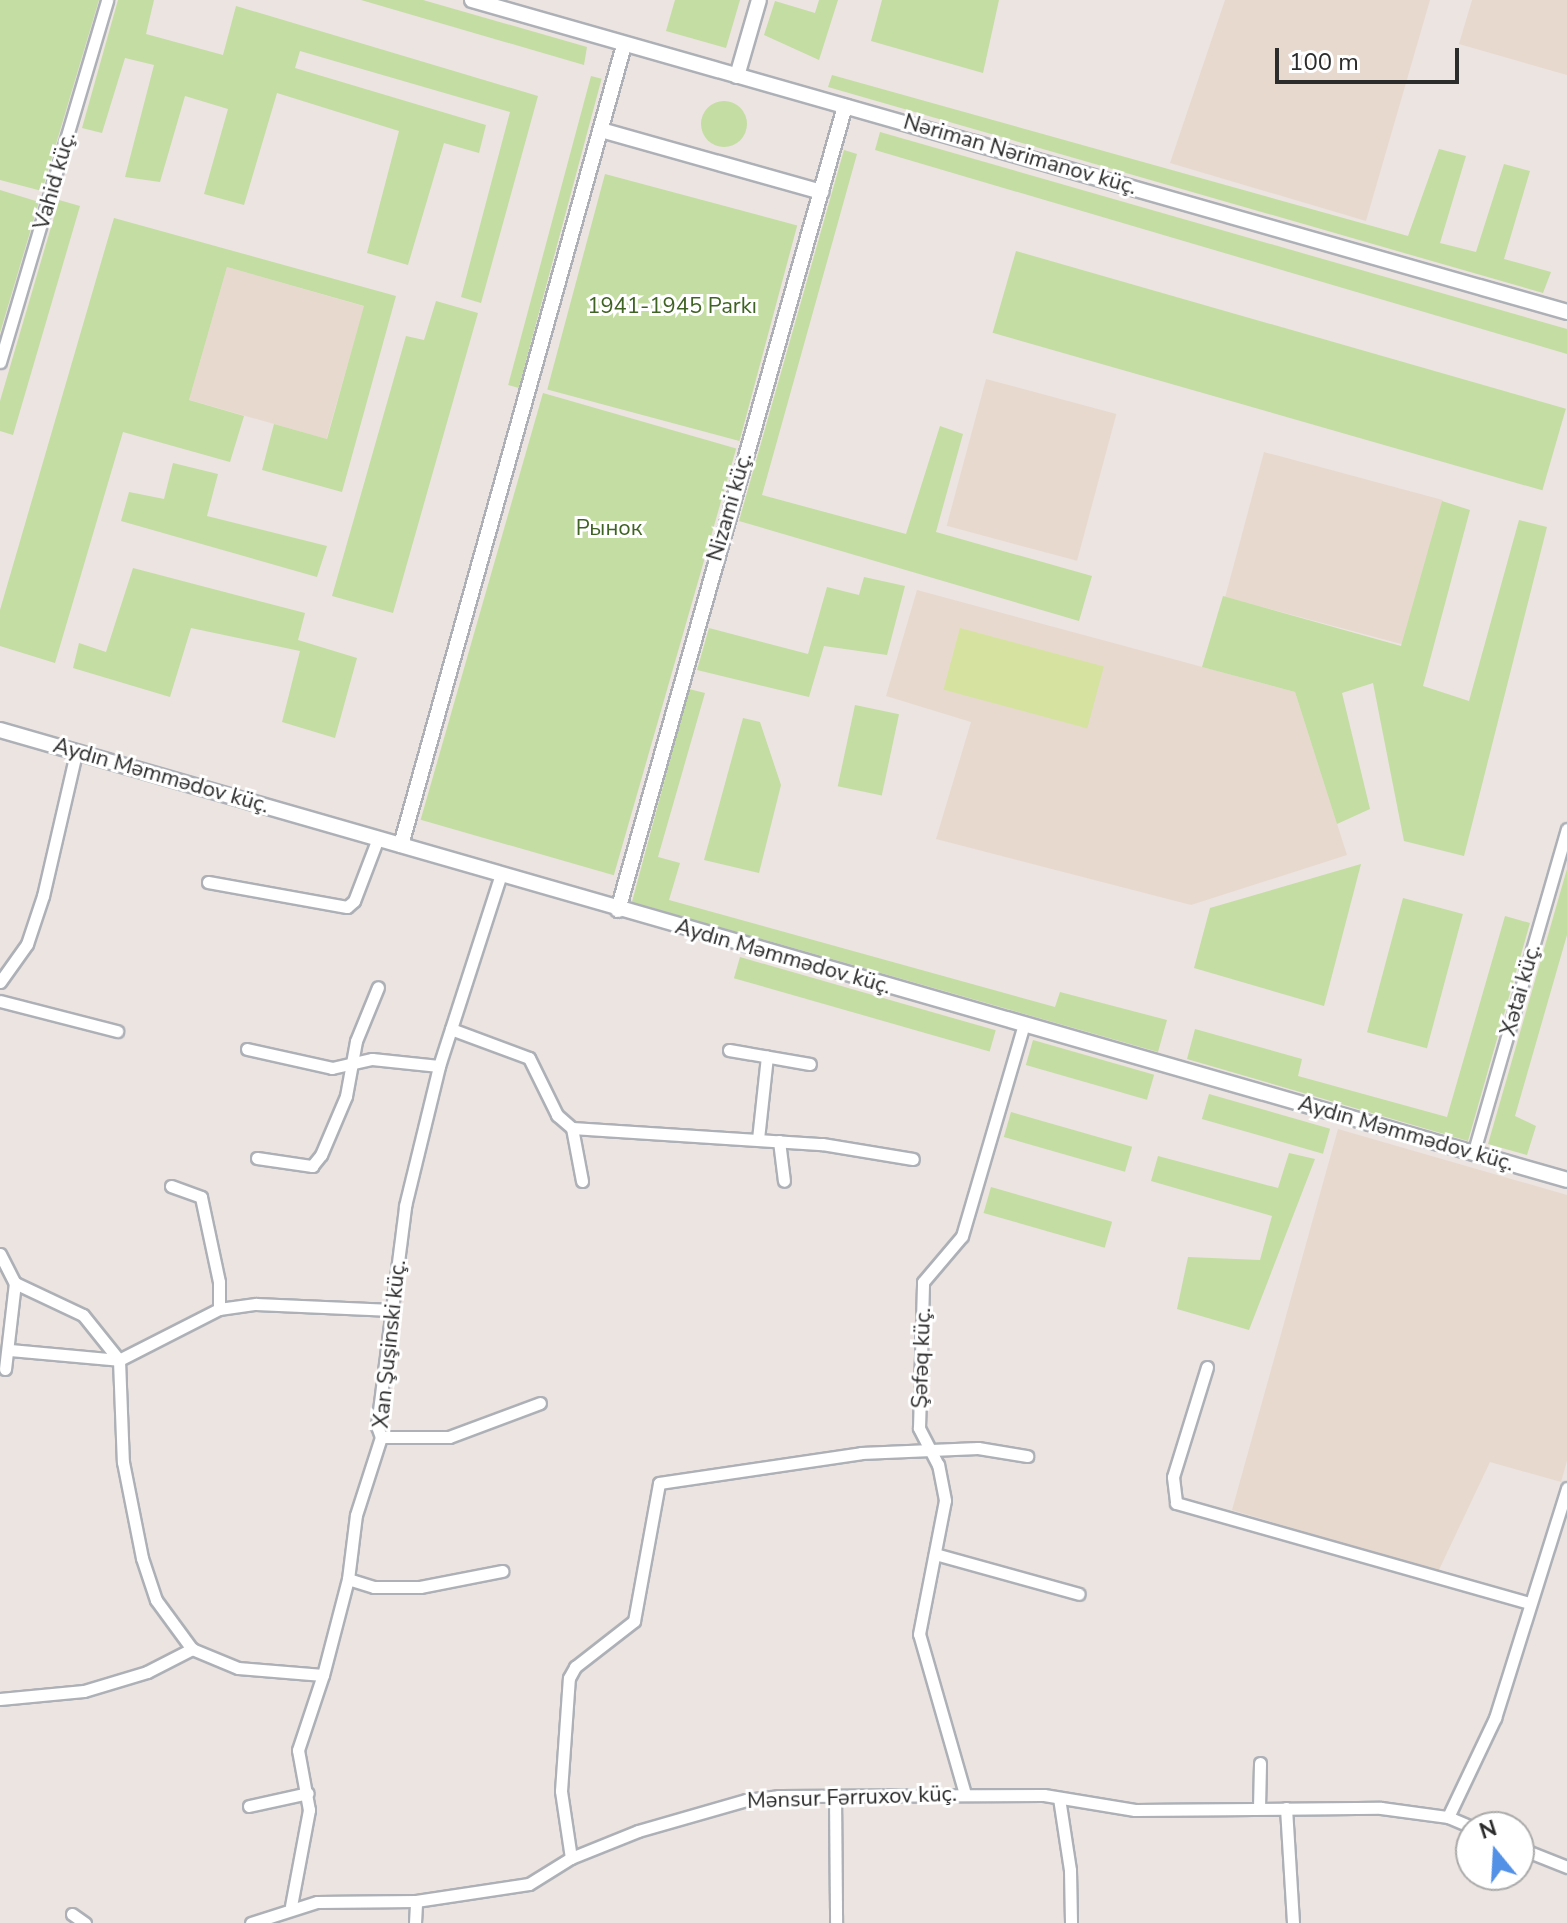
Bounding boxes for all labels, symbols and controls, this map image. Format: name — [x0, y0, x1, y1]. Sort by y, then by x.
scale bar — [1279, 32, 1463, 82]
text: 100 m — [1289, 46, 1359, 78]
street label: Nəriman Nərimanov küç. — [900, 109, 1140, 201]
street label: Vahid küç. — [28, 129, 82, 233]
park label: 1941-1945 Parkı — [587, 294, 757, 320]
street label: Nizami küç. — [702, 450, 758, 564]
park label: Рынок — [576, 516, 642, 542]
street label: Aydın Məmmədov küç. — [50, 733, 272, 819]
street label: Aydın Məmmədov küç. — [672, 914, 894, 1000]
street label: Xətai küç. — [1495, 941, 1547, 1039]
street label: Aydın Məmmədov küç. — [1295, 1091, 1517, 1177]
street label: Xan Şuşinski küç. — [368, 1258, 412, 1430]
street label: Şəfəq küç. — [907, 1307, 937, 1409]
street label: Mənsur Fərruxov küç. — [747, 1781, 957, 1815]
north arrow — [1455, 1811, 1535, 1891]
text: N — [1476, 1813, 1501, 1847]

